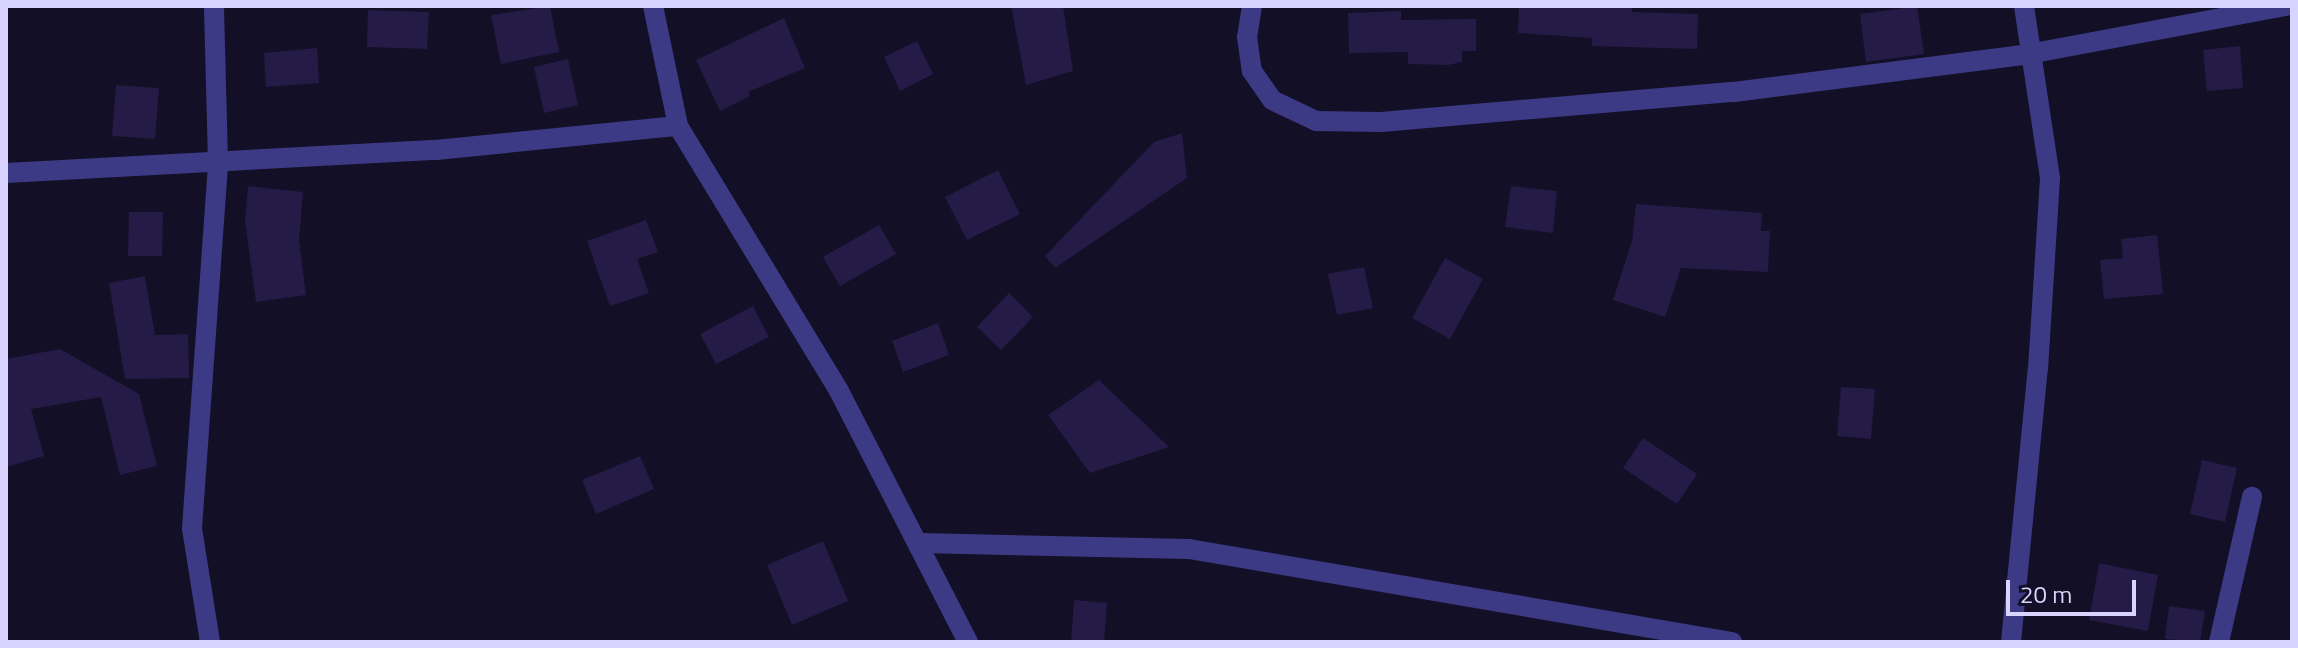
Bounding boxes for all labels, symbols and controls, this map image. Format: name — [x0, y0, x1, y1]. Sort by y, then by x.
scale bar — [2010, 564, 2140, 614]
text: 20 m — [2020, 576, 2072, 612]

